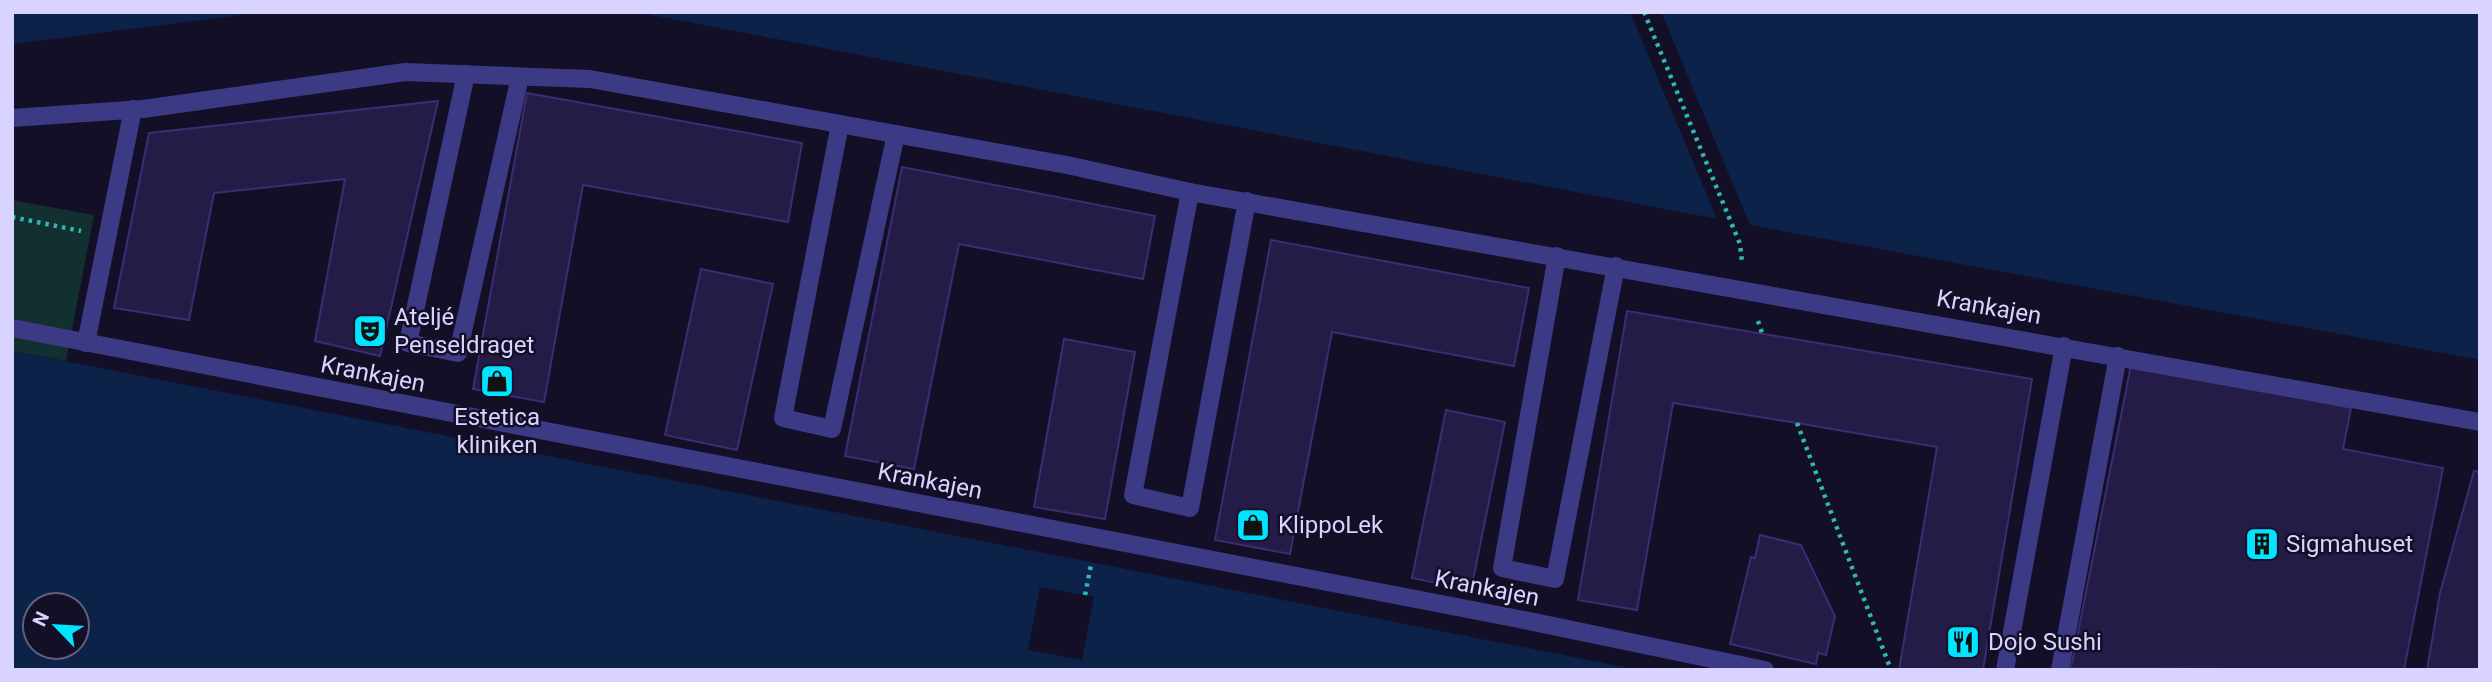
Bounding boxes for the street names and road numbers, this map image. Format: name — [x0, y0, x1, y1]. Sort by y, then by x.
street label: Krankajen — [1934, 284, 2044, 330]
street label: Krankajen — [318, 350, 428, 398]
street label: Krankajen — [875, 457, 985, 505]
street label: Krankajen — [1432, 564, 1542, 612]

